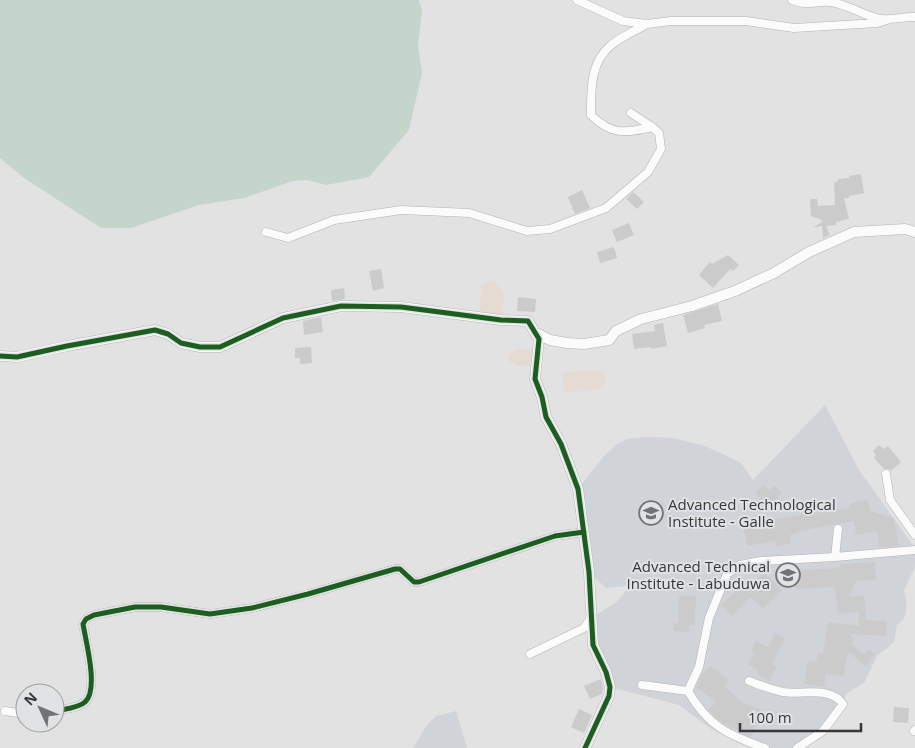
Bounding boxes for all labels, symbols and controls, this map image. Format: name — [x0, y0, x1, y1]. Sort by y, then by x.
place label: Advanced Technological Institute - Galle — [668, 494, 836, 531]
school or university icon: Advanced Technological Institute - Galle — [638, 500, 664, 526]
place label: Advanced Technical Institute - Labuduwa — [627, 556, 770, 593]
school or university icon: Advanced Technical Institute - Labuduwa — [775, 562, 801, 588]
north arrow — [15, 683, 65, 733]
text: N — [19, 688, 41, 709]
scale bar — [740, 700, 861, 732]
text: 100 m — [748, 707, 792, 727]

